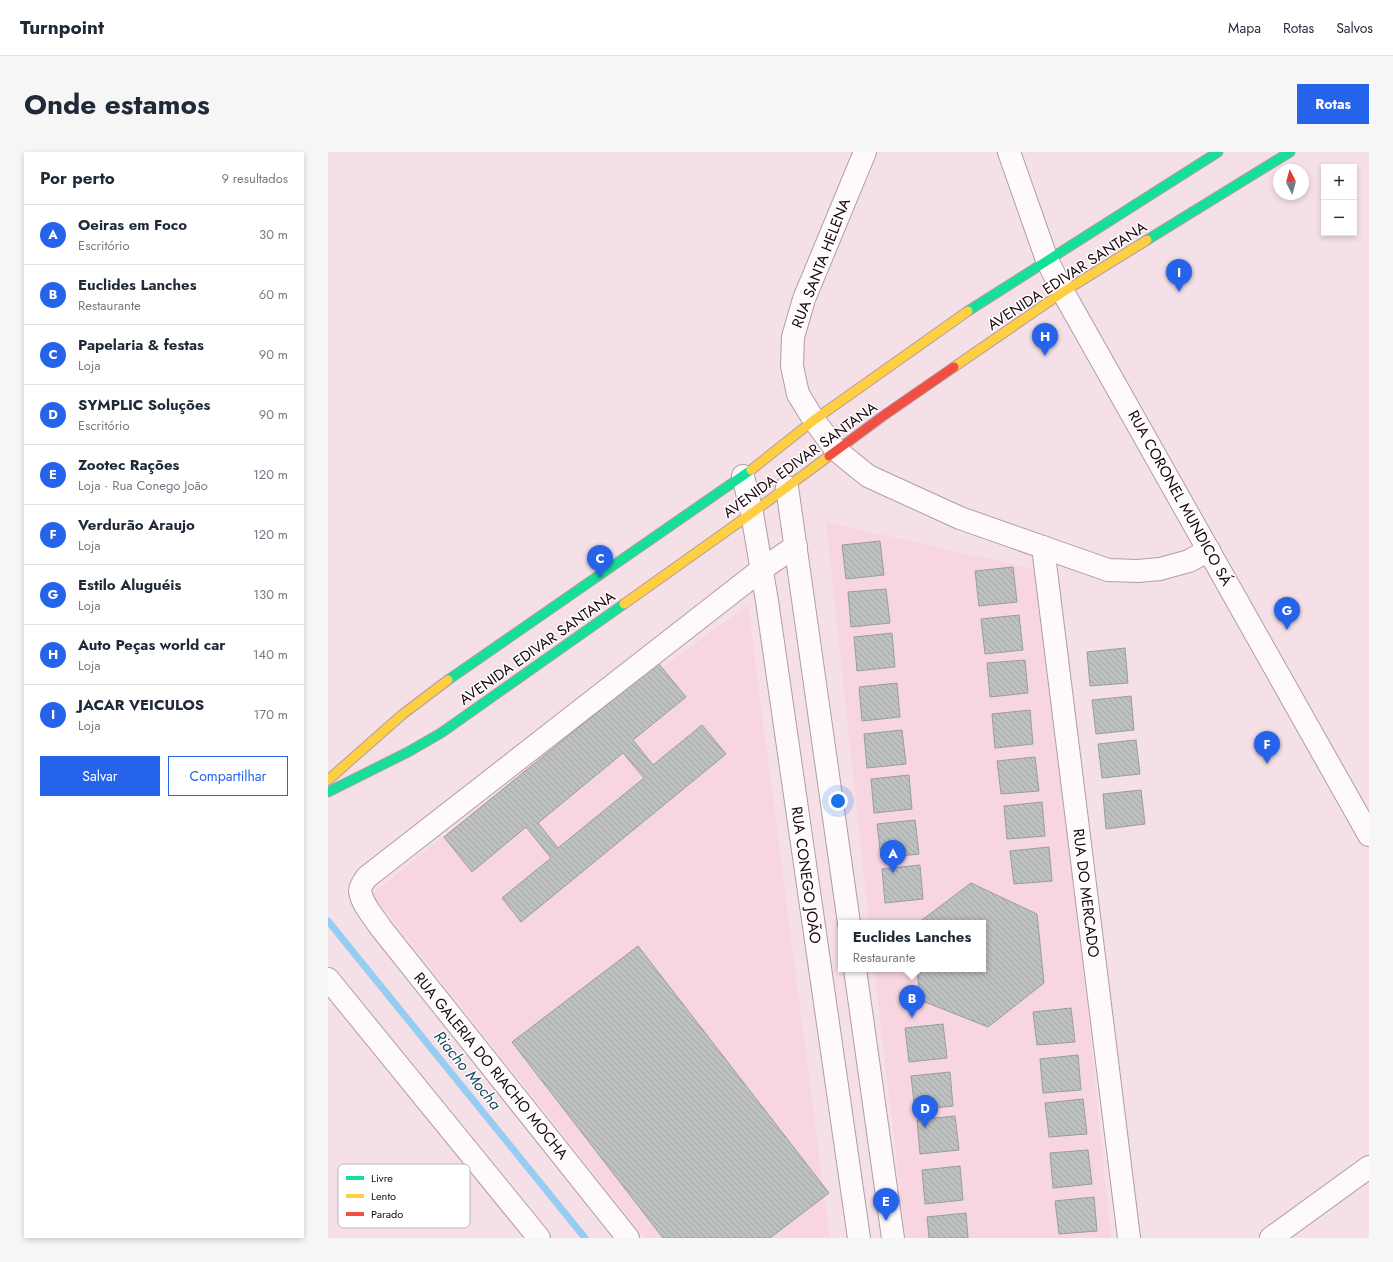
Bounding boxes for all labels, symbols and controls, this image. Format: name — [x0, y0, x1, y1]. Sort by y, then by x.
text: Turnpoint — [20, 14, 104, 41]
text: Mapa — [1228, 18, 1261, 38]
text: Rotas — [1283, 18, 1314, 38]
text: Salvos — [1336, 18, 1373, 38]
text: Onde estamos — [24, 84, 210, 125]
button: Rotas — [1297, 84, 1369, 124]
north arrow — [1273, 164, 1309, 200]
map controls — [1321, 164, 1357, 236]
button: + — [1321, 164, 1357, 200]
text: Por perto — [40, 166, 115, 190]
text: 9 resultados — [221, 169, 288, 188]
street label: RUA SANTA HELENA — [786, 195, 856, 331]
button: − — [1321, 200, 1357, 236]
text: Oeiras em Foco — [78, 214, 187, 236]
street label: AVENIDA EDIVAR SANTANA — [983, 216, 1151, 336]
text: A — [48, 225, 58, 244]
text: 30 m — [259, 225, 288, 244]
text: Escritório — [78, 236, 130, 255]
pin: I — [1166, 259, 1192, 292]
text: Euclides Lanches — [78, 274, 196, 296]
text: B — [49, 285, 57, 304]
text: 60 m — [259, 285, 288, 304]
text: Restaurante — [78, 296, 141, 315]
pin: H — [1032, 323, 1058, 356]
text: Papelaria & festas — [78, 334, 204, 356]
text: C — [48, 345, 58, 364]
text: 90 m — [259, 345, 288, 364]
text: Loja — [78, 356, 100, 375]
text: SYMPLIC Soluções — [78, 394, 210, 416]
street label: AVENIDA EDIVAR SANTANA — [718, 396, 882, 524]
text: D — [48, 405, 58, 424]
text: 90 m — [259, 405, 288, 424]
street label: RUA CORONEL MUNDICO SÁ — [1123, 406, 1238, 590]
text: Escritório — [78, 416, 130, 435]
text: Zootec Rações — [78, 454, 179, 476]
text: E — [49, 465, 57, 484]
text: 120 m — [253, 465, 288, 484]
text: Loja · Rua Conego João — [78, 476, 208, 495]
text: Verdurão Araujo — [78, 514, 195, 536]
text: F — [49, 525, 57, 544]
text: 120 m — [253, 525, 288, 544]
text: Loja — [78, 536, 100, 555]
pin: C — [587, 545, 613, 578]
text: Estilo Aluguéis — [78, 574, 181, 596]
text: G — [48, 585, 58, 604]
text: 130 m — [253, 585, 288, 604]
street label: AVENIDA EDIVAR SANTANA — [455, 586, 620, 710]
text: Loja — [78, 596, 100, 615]
pin: G — [1274, 597, 1300, 630]
text: Auto Peças world car — [78, 634, 225, 656]
text: H — [48, 645, 58, 664]
text: 140 m — [253, 645, 288, 664]
text: Loja — [78, 656, 100, 675]
text: JACAR VEICULOS — [78, 694, 204, 716]
text: I — [51, 705, 55, 724]
text: 170 m — [253, 705, 288, 724]
text: Loja — [78, 716, 100, 735]
pin: F — [1254, 731, 1280, 764]
button: Salvar — [40, 756, 160, 796]
button: Compartilhar — [168, 756, 288, 796]
your location — [828, 791, 848, 811]
street label: RUA CONEGO JOÃO — [785, 805, 827, 945]
street label: RUA DO MERCADO — [1067, 827, 1105, 959]
pin: A — [880, 840, 906, 873]
popup — [838, 920, 986, 972]
text: Euclides Lanches — [853, 926, 971, 948]
text: Restaurante — [853, 948, 916, 967]
street label: RUA GALERIA DO RIACHO MOCHA — [408, 968, 574, 1164]
pin: B — [899, 985, 925, 1018]
water label: Riacho Mocha — [428, 1026, 507, 1115]
pin: D — [912, 1095, 938, 1128]
legend — [338, 1164, 470, 1228]
text: Livre — [371, 1170, 393, 1186]
text: Lento — [371, 1188, 396, 1204]
pin: E — [873, 1188, 899, 1221]
text: Parado — [371, 1206, 403, 1222]

